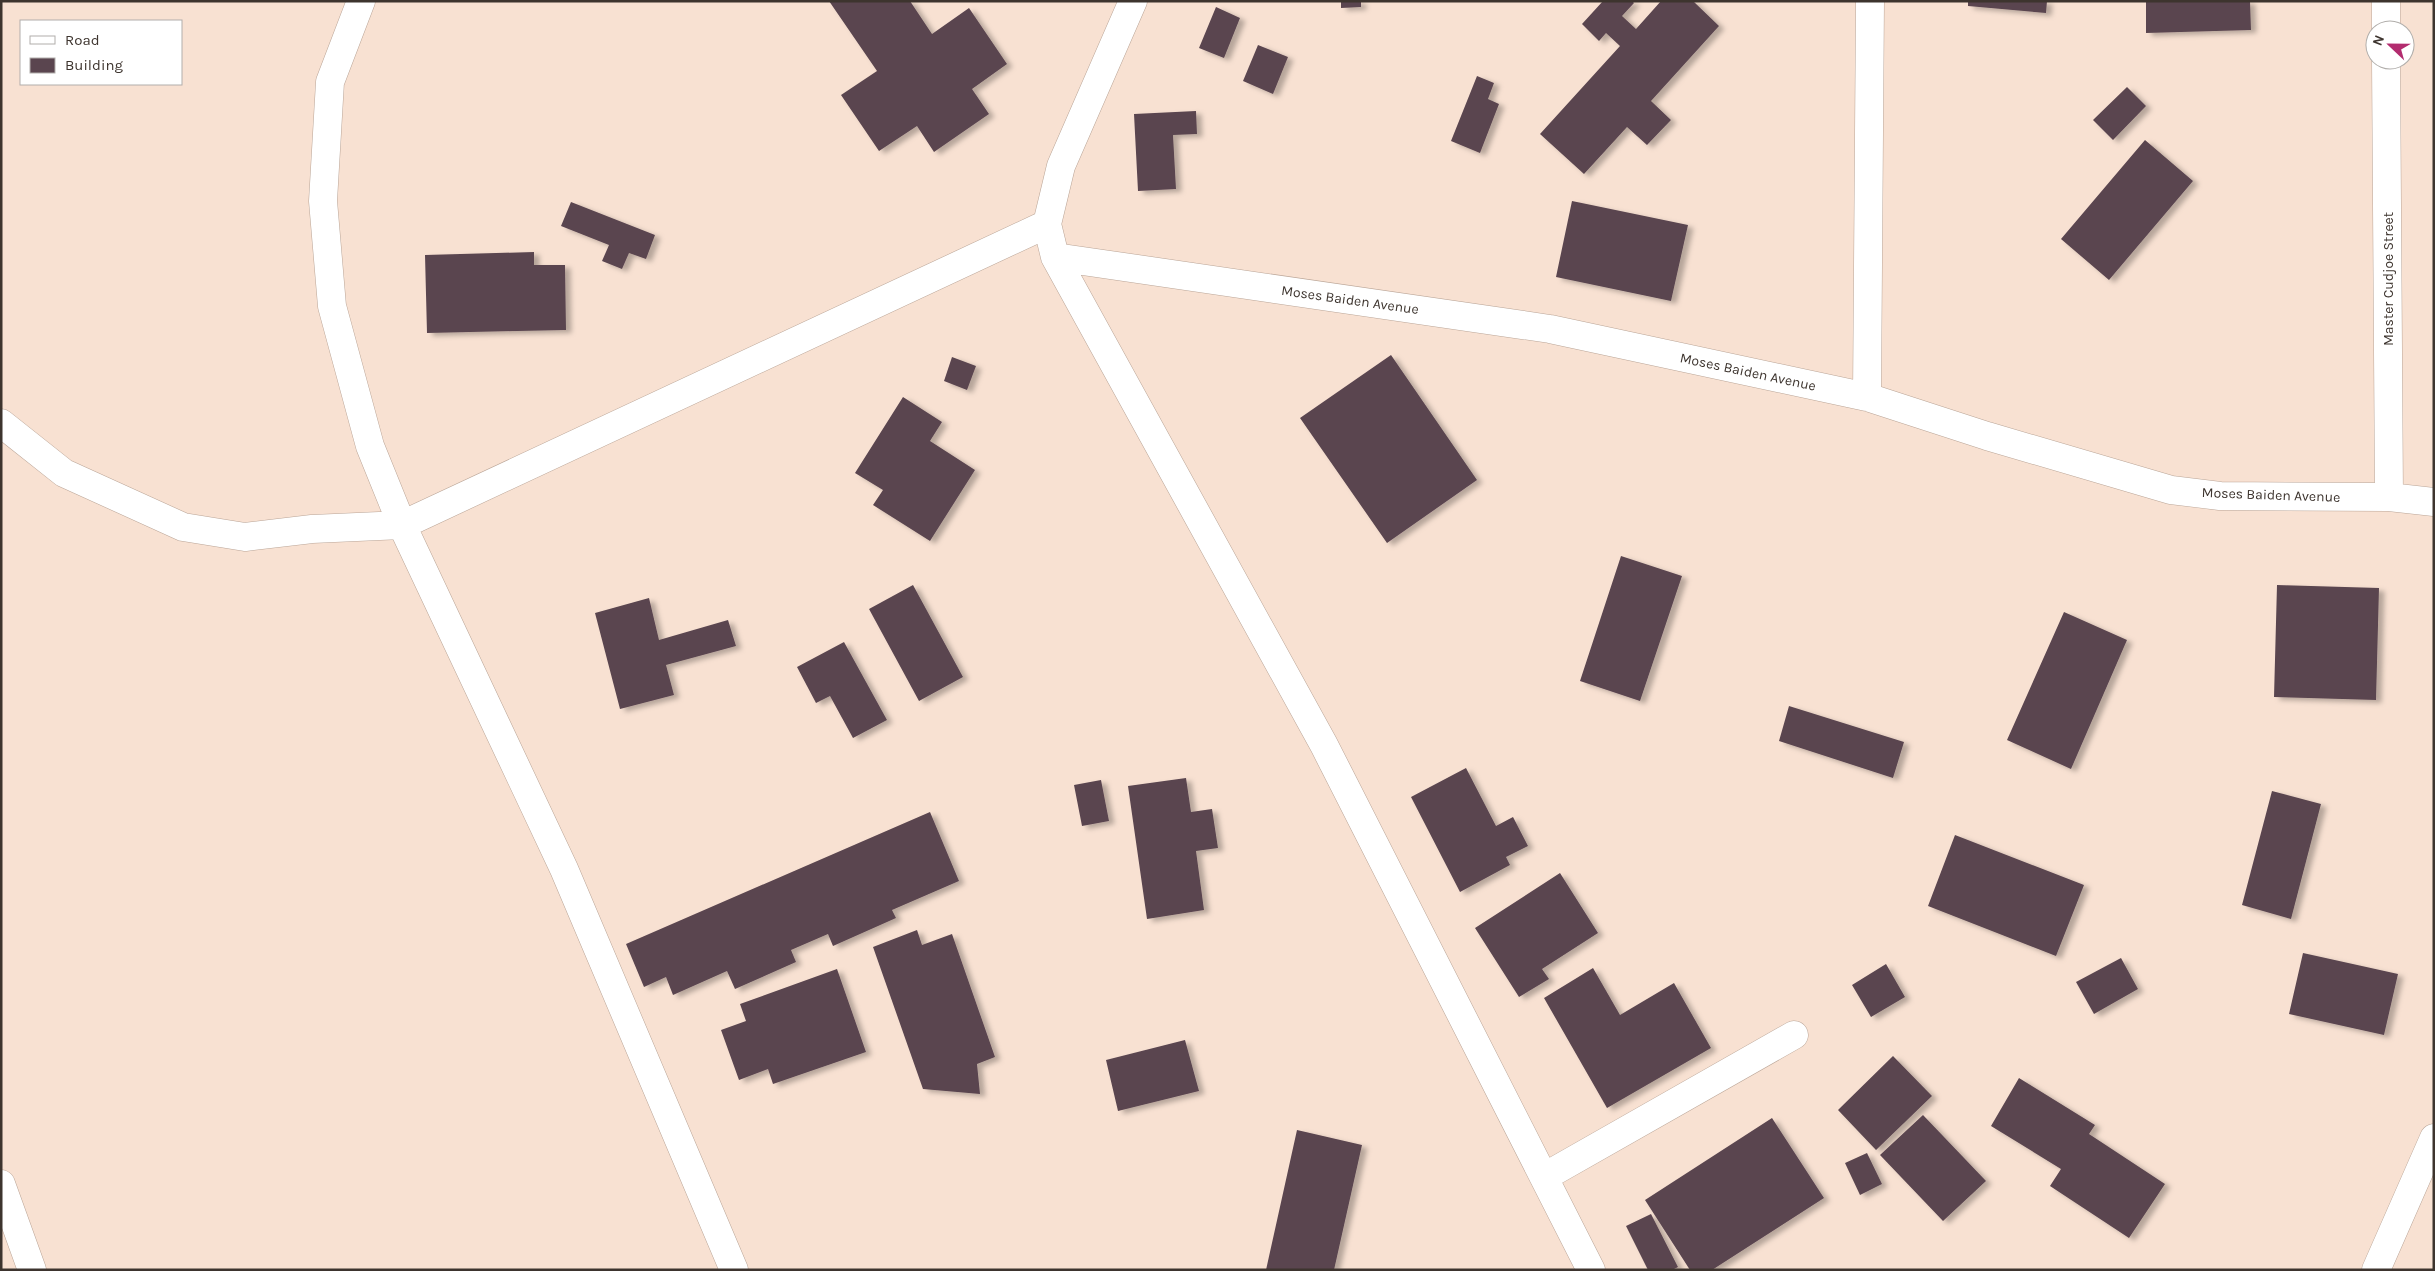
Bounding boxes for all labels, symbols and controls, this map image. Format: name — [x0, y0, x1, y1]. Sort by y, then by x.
legend — [20, 20, 182, 85]
north arrow — [2365, 20, 2415, 70]
text: Road — [65, 31, 100, 49]
text: N — [2369, 32, 2388, 48]
text: Building — [65, 56, 123, 74]
street label: Master Cudjoe Street — [2380, 212, 2397, 346]
street label: Moses Baiden Avenue — [1280, 282, 1420, 318]
street label: Moses Baiden Avenue — [1678, 349, 1818, 395]
street label: Moses Baiden Avenue — [2201, 484, 2341, 506]

